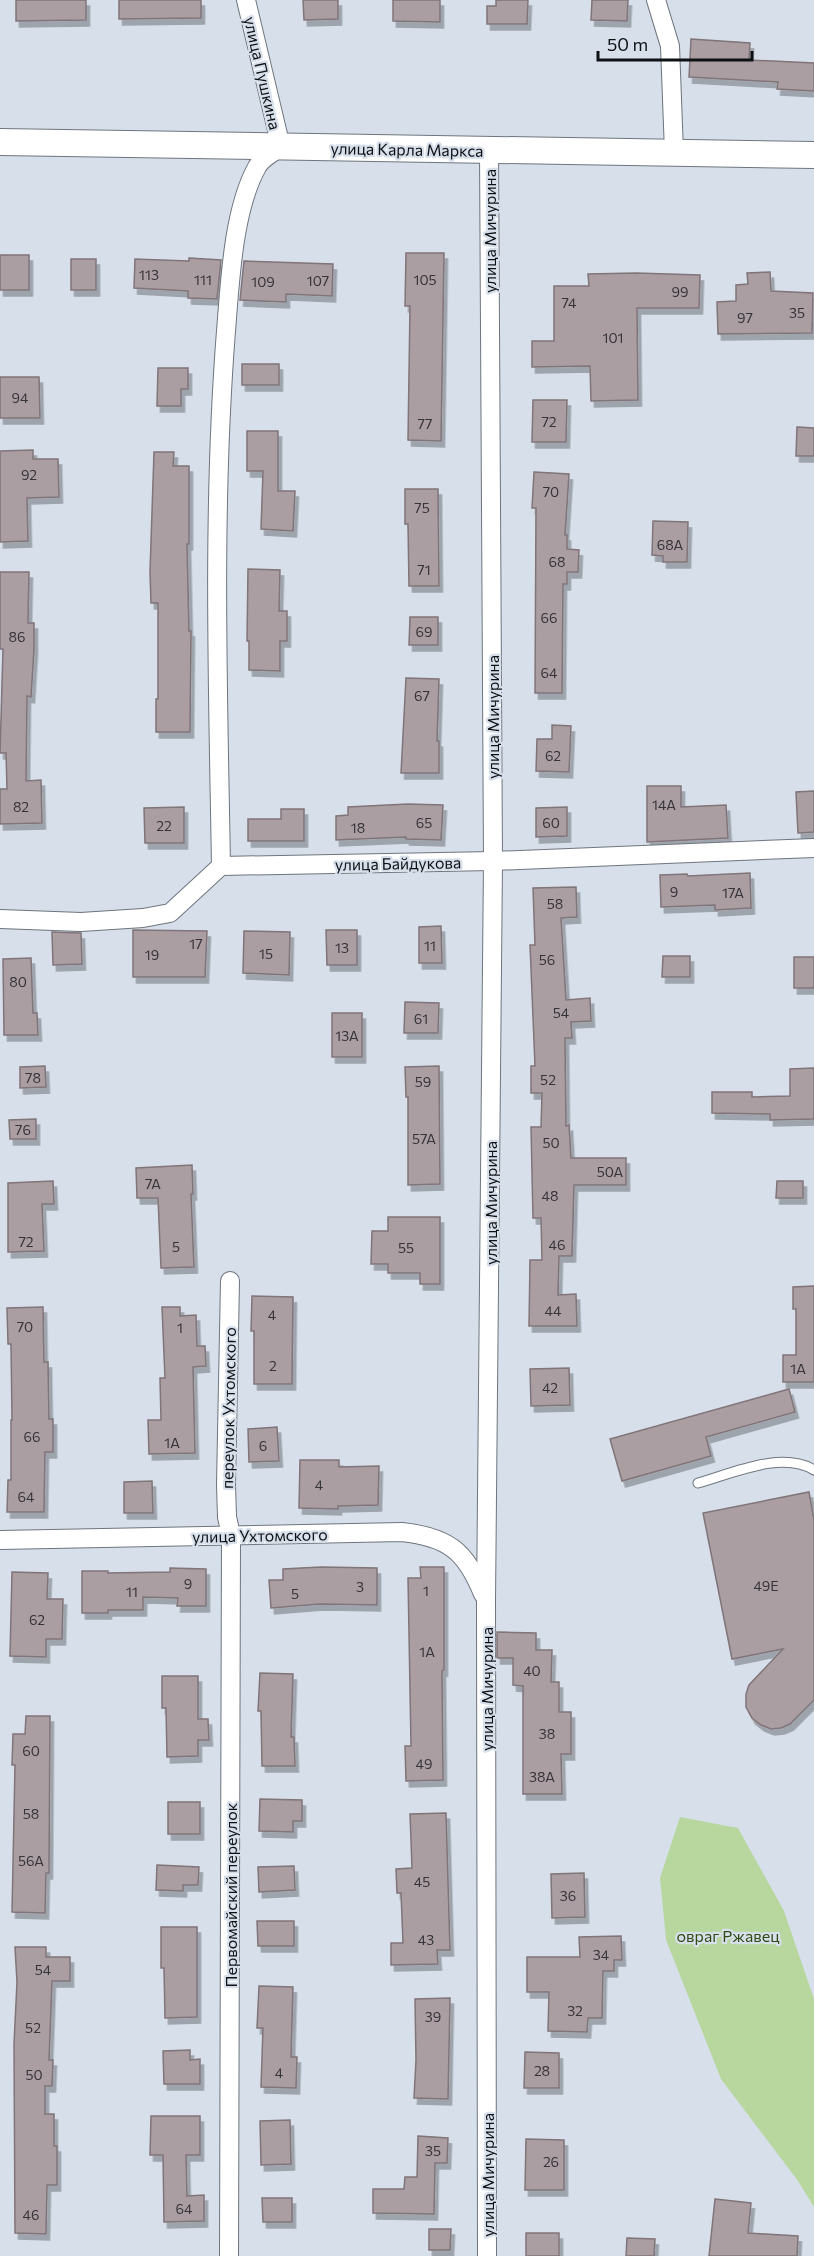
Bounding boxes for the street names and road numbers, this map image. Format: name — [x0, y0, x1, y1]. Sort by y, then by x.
street label: улица Пушкина — [241, 15, 285, 131]
street label: улица Карла Маркса — [330, 138, 484, 160]
street label: улица Мичурина — [480, 169, 499, 293]
street label: улица Мичурина — [483, 655, 502, 779]
street label: улица Байдукова — [335, 852, 461, 874]
street label: улица Мичурина — [481, 1141, 500, 1265]
street label: переулок Ухтомского — [217, 1327, 239, 1489]
street label: улица Ухтомского — [192, 1524, 328, 1546]
street label: улица Мичурина — [477, 1627, 496, 1751]
street label: Первомайский переулок — [221, 1802, 240, 1987]
street label: улица Мичурина — [478, 2113, 497, 2237]

